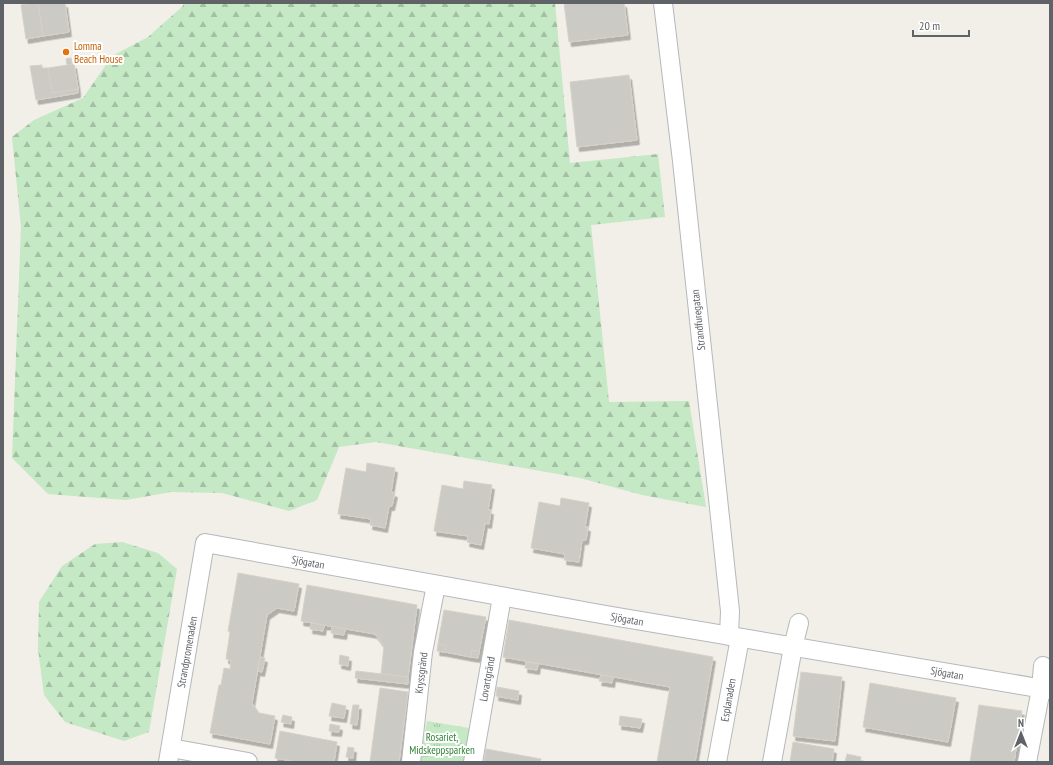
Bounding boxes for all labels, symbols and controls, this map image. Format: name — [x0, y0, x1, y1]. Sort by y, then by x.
scale bar — [913, 12, 969, 38]
text: 20 m — [919, 18, 940, 33]
place label: Lomma Beach House — [74, 39, 123, 66]
marker: Lomma Beach House — [61, 47, 71, 57]
street label: Strandfuregatan — [688, 289, 708, 351]
street label: Sjögatan — [290, 552, 326, 572]
street label: Sjögatan — [609, 609, 645, 629]
street label: Strandpromenaden — [174, 615, 200, 689]
street label: Kryssgränd — [412, 651, 431, 694]
street label: Lovartgränd — [476, 655, 498, 703]
street label: Sjögatan — [929, 663, 965, 683]
street label: Esplanaden — [717, 677, 739, 723]
north arrow — [1001, 713, 1041, 753]
text: N — [1018, 716, 1024, 730]
park label: Rosariet, Midskeppsparken — [409, 730, 475, 757]

